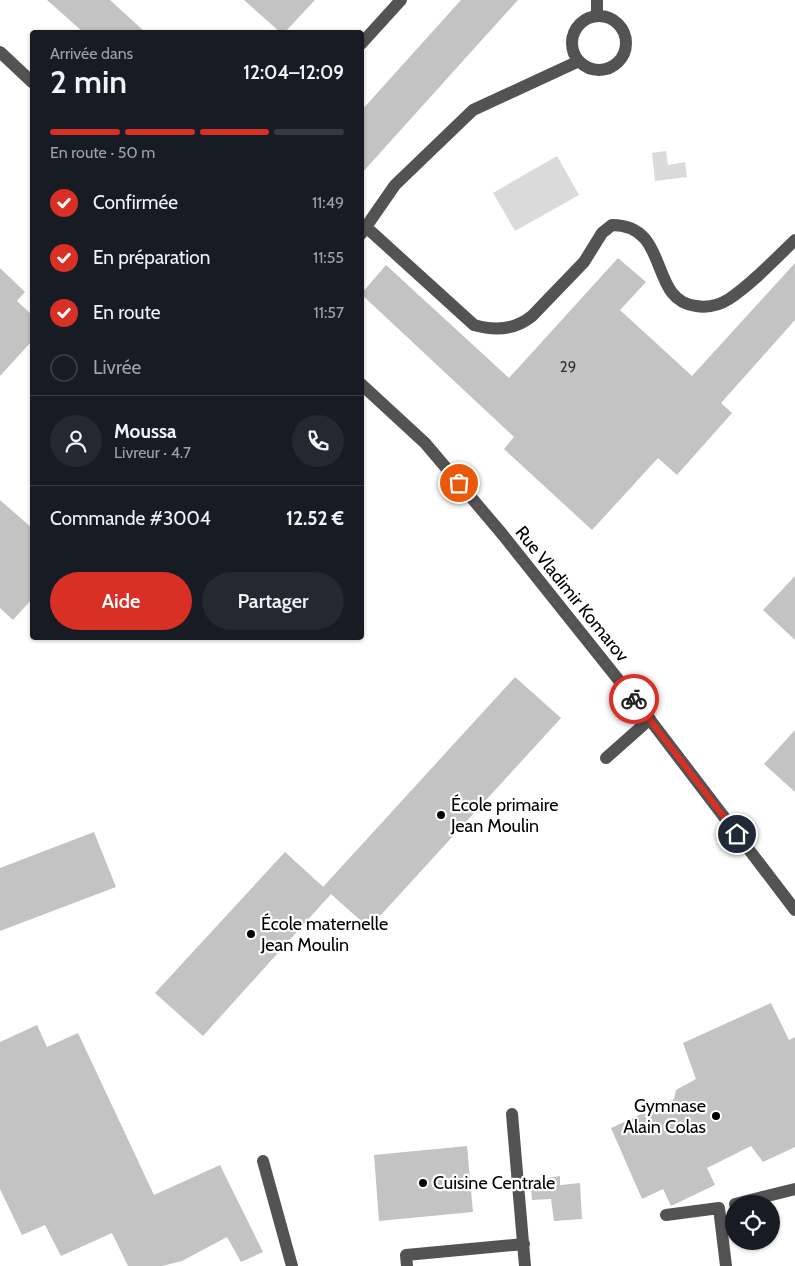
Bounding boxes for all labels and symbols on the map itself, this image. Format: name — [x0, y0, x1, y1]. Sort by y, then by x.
house number: 29 — [560, 358, 576, 376]
pin — [438, 462, 480, 504]
street label: Rue Vladimir Komarov — [510, 522, 634, 666]
courier — [609, 674, 659, 724]
place label: École primaire Jean Moulin — [450, 794, 559, 837]
marker: École primaire Jean Moulin — [435, 809, 447, 821]
pin — [716, 813, 758, 855]
place label: École maternelle Jean Moulin — [260, 913, 388, 956]
marker: École maternelle Jean Moulin — [245, 928, 257, 940]
place label: Gymnase Alain Colas — [623, 1095, 706, 1138]
marker: Gymnase Alain Colas — [710, 1110, 722, 1122]
place label: Cuisine Centrale — [433, 1172, 555, 1194]
marker: Cuisine Centrale — [417, 1177, 429, 1189]

